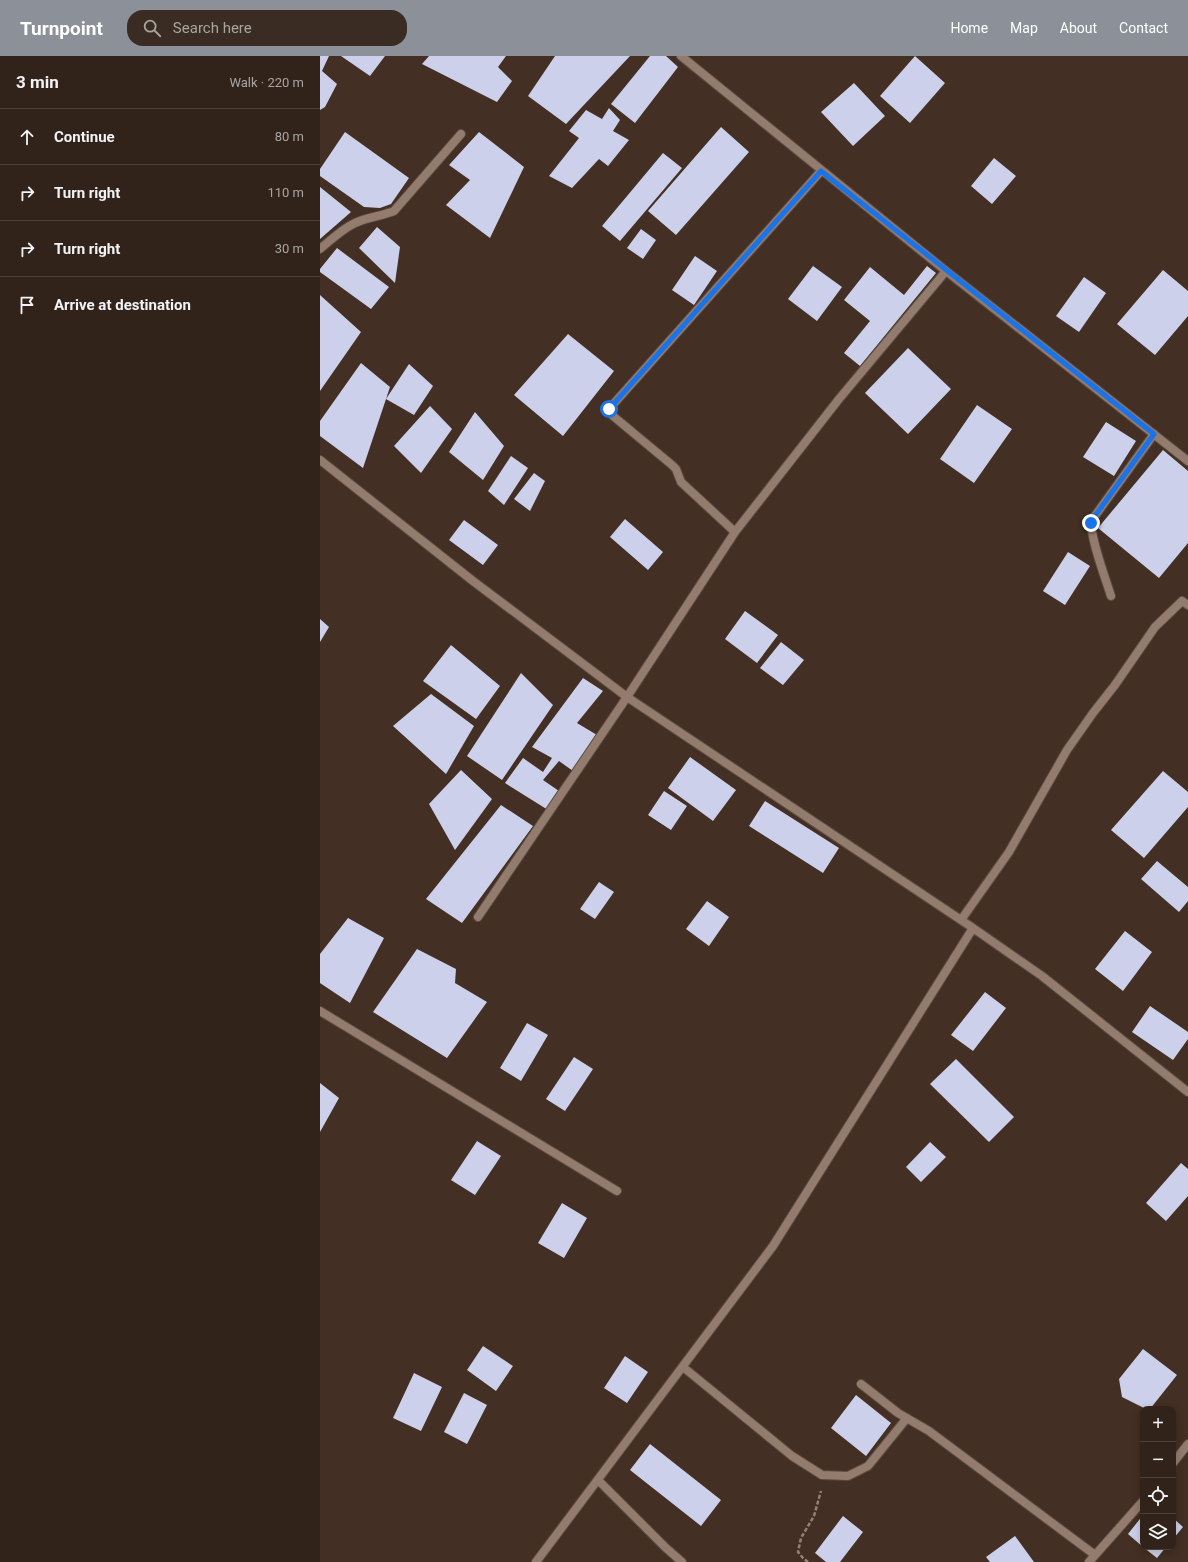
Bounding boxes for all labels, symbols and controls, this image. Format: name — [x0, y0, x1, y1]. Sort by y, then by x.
search box — [127, 10, 407, 46]
text: Turnpoint — [20, 17, 103, 40]
icon: search — [141, 17, 163, 39]
text: Search here — [173, 19, 252, 37]
text: Home — [950, 20, 988, 36]
text: Map — [1010, 20, 1038, 36]
text: About — [1060, 20, 1097, 36]
text: Contact — [1119, 20, 1168, 36]
text: 3 min — [16, 72, 59, 92]
text: Walk · 220 m — [229, 75, 304, 90]
icon: ahead — [16, 126, 38, 148]
text: Continue — [54, 128, 115, 146]
text: 80 m — [275, 129, 304, 144]
icon: right — [16, 182, 38, 204]
text: Turn right — [54, 184, 120, 202]
text: 110 m — [267, 185, 304, 200]
icon: right — [16, 238, 38, 260]
text: Turn right — [54, 240, 120, 258]
text: 30 m — [275, 241, 304, 256]
icon: arrive — [16, 294, 38, 316]
text: Arrive at destination — [54, 296, 191, 314]
route start — [600, 400, 618, 418]
route end — [1082, 514, 1100, 532]
map controls — [1140, 1406, 1176, 1550]
button: + — [1140, 1406, 1176, 1442]
button: − — [1140, 1442, 1176, 1478]
button: locate — [1140, 1478, 1176, 1514]
button: layers — [1140, 1514, 1176, 1550]

